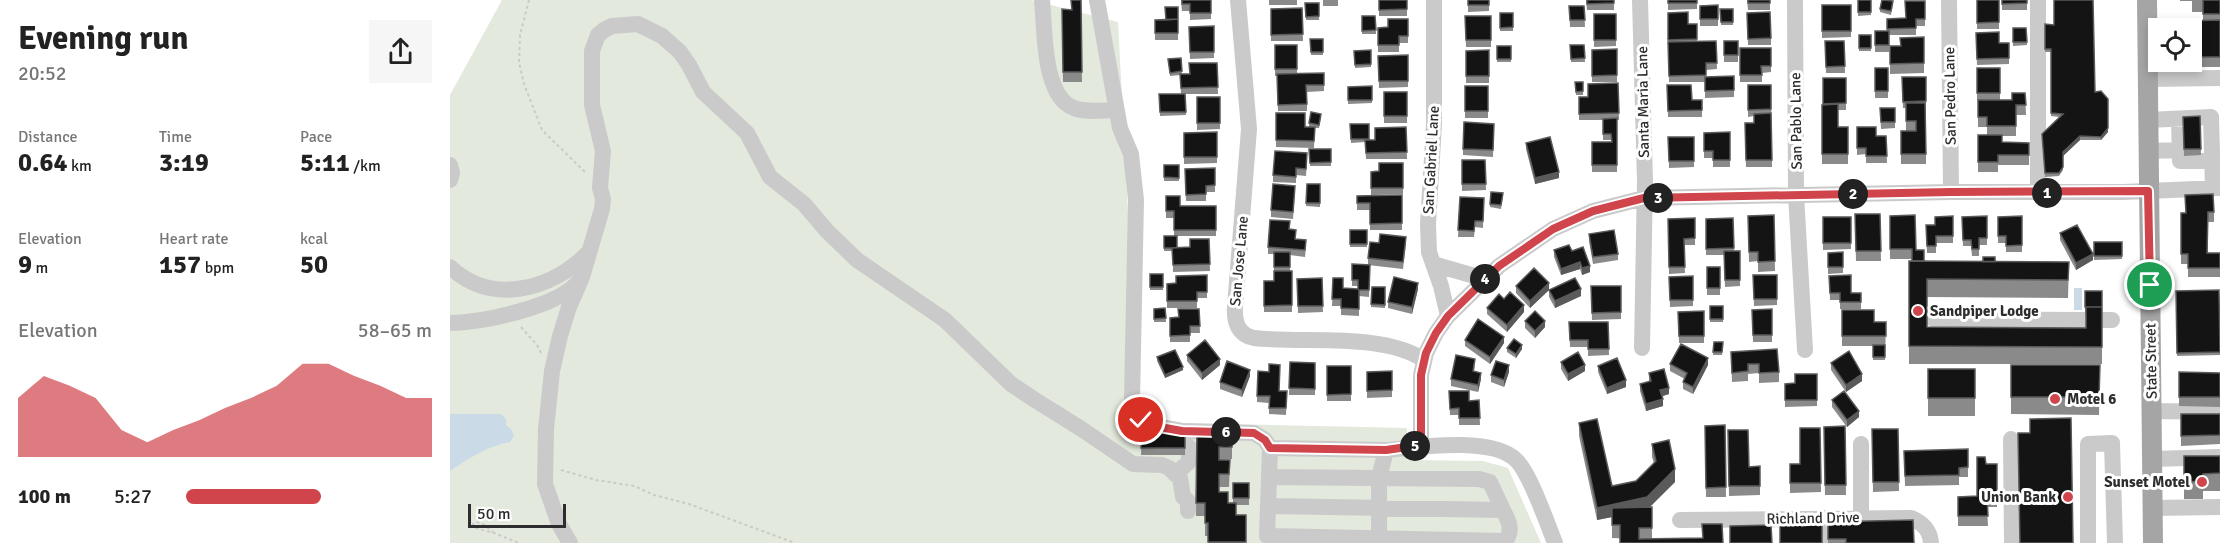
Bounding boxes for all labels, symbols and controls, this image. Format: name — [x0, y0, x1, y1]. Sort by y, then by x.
text: Evening run — [18, 18, 188, 59]
map controls — [2148, 18, 2202, 72]
button: locate — [2148, 18, 2202, 72]
button: share — [369, 20, 432, 83]
street label: Santa Maria Lane — [1633, 46, 1653, 158]
street label: San Pedro Lane — [1940, 47, 1960, 145]
text: 20:52 — [18, 61, 67, 86]
street label: San Pablo Lane — [1786, 72, 1806, 170]
street label: San Gabriel Lane — [1419, 105, 1443, 215]
text: Distance — [18, 127, 78, 147]
text: Time — [159, 127, 192, 147]
text: Pace — [300, 127, 332, 147]
text: 0.64 — [18, 147, 68, 179]
text: 3:19 — [159, 147, 209, 179]
text: 5:11 — [300, 147, 350, 179]
text: km — [68, 156, 92, 176]
text: /km — [350, 156, 381, 176]
pin: 1 — [2032, 178, 2062, 208]
pin: 2 — [1838, 179, 1868, 209]
pin: 3 — [1643, 183, 1673, 213]
text: 1 — [2043, 183, 2051, 203]
text: 2 — [1849, 184, 1857, 204]
text: 3 — [1654, 188, 1662, 208]
street label: San Jose Lane — [1226, 215, 1252, 307]
text: Elevation — [18, 229, 82, 249]
text: Heart rate — [159, 229, 228, 249]
text: kcal — [300, 229, 328, 249]
text: 9 — [18, 249, 32, 281]
text: 157 — [159, 249, 201, 281]
text: 50 — [300, 249, 328, 281]
text: m — [32, 258, 48, 278]
text: bpm — [201, 258, 234, 278]
pin — [2124, 259, 2175, 310]
pin: 4 — [1470, 264, 1500, 294]
icon: arrive — [2133, 268, 2166, 301]
text: 4 — [1481, 269, 1489, 289]
place label: Sandpiper Lodge — [1930, 302, 2039, 320]
marker: Sandpiper Lodge — [1911, 304, 1925, 318]
text: Elevation — [18, 318, 98, 343]
text: 58–65 m — [358, 318, 432, 343]
street label: State Street — [2141, 323, 2161, 399]
place label: Motel 6 — [2067, 390, 2116, 408]
marker: Motel 6 — [2048, 392, 2062, 406]
pin — [1115, 394, 1166, 445]
icon: check — [1124, 403, 1157, 436]
pin: 6 — [1211, 417, 1241, 447]
text: 6 — [1222, 422, 1230, 442]
pin: 5 — [1400, 431, 1430, 461]
text: 5 — [1411, 436, 1419, 456]
place label: Sunset Motel — [2104, 473, 2190, 491]
marker: Sunset Motel — [2195, 475, 2209, 489]
text: 100 m — [18, 484, 71, 509]
text: 5:27 — [114, 484, 152, 509]
place label: Union Bank — [1981, 488, 2056, 506]
marker: Union Bank — [2061, 490, 2075, 504]
scale bar — [468, 501, 566, 528]
text: 50 m — [477, 504, 511, 524]
street label: Richland Drive — [1766, 508, 1860, 528]

